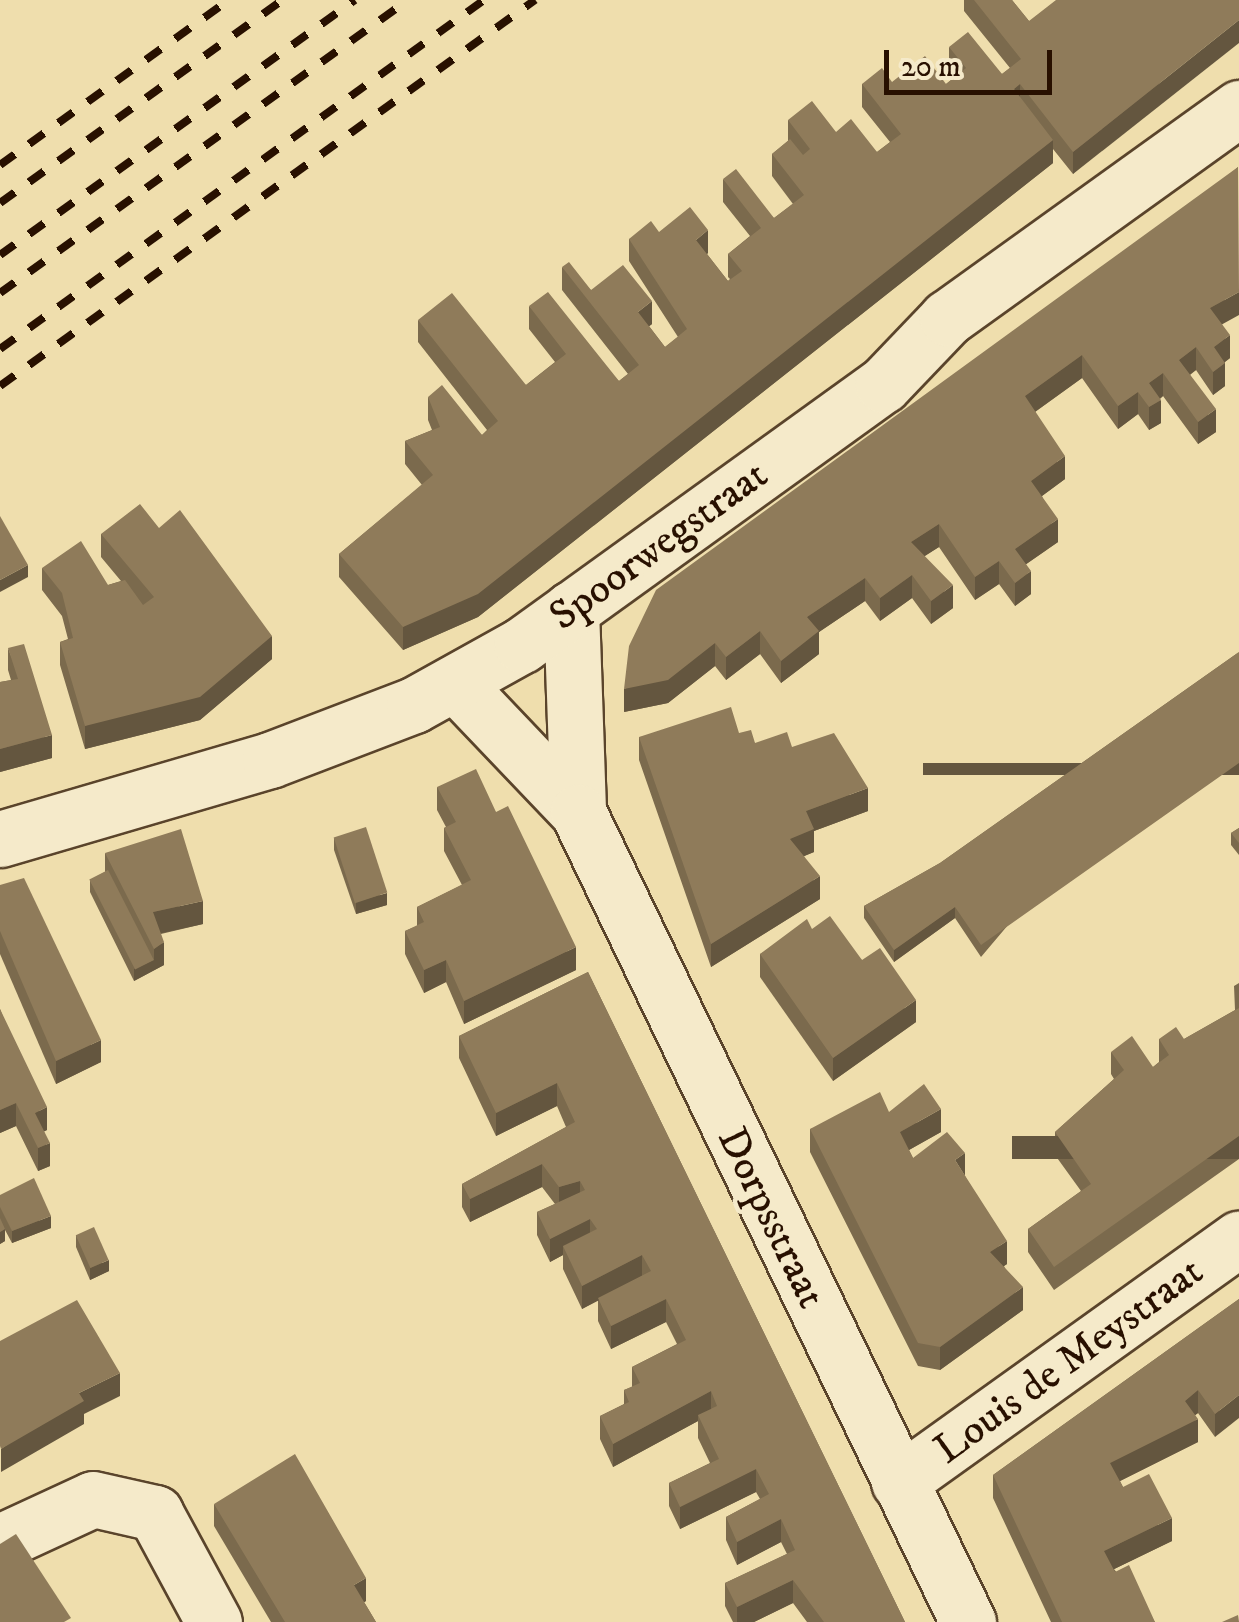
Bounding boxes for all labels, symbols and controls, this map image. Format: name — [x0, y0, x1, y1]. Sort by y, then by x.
scale bar — [889, 30, 1056, 92]
text: 20 m — [901, 49, 961, 86]
street label: Spoorwegstraat — [540, 450, 778, 642]
street label: Dorpsstraat — [706, 1120, 836, 1316]
street label: Louis de Meystraat — [925, 1247, 1213, 1475]

